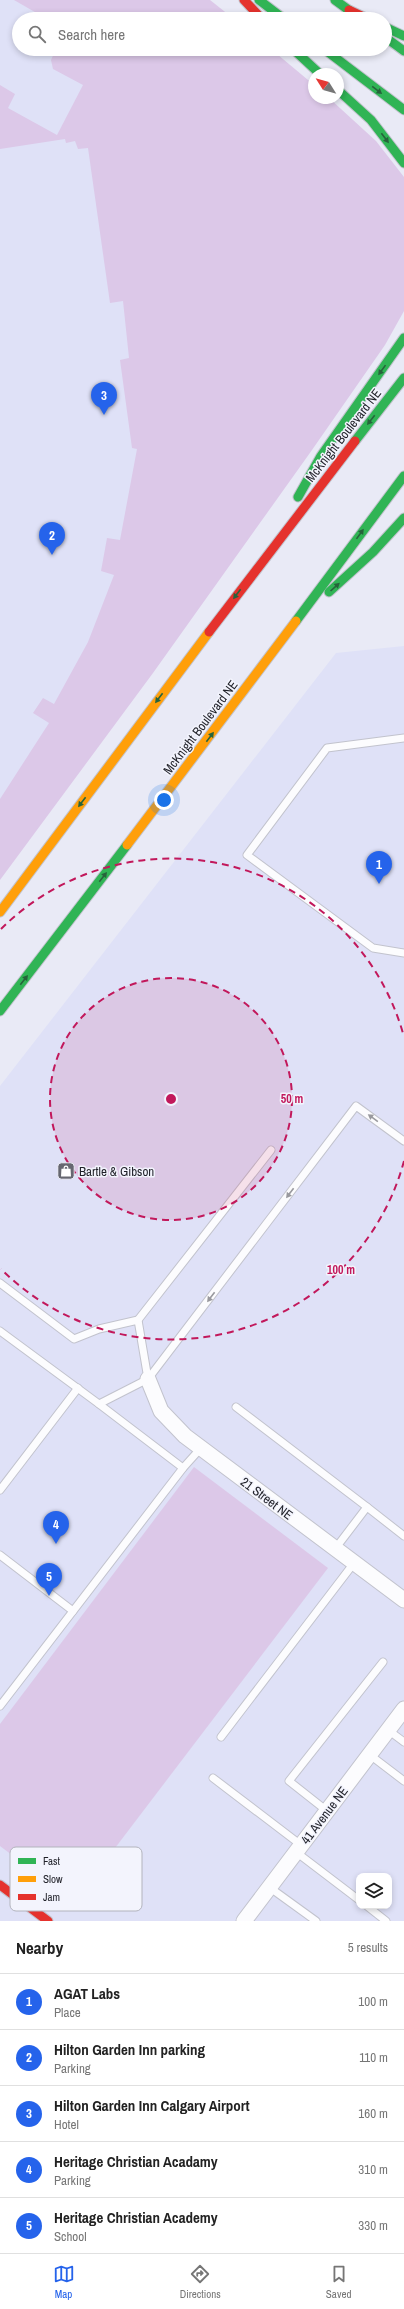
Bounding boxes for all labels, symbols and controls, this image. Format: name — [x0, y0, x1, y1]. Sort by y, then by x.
search box — [12, 12, 392, 56]
icon: search — [26, 23, 48, 45]
text: Search here — [58, 24, 125, 45]
north arrow — [308, 68, 344, 104]
one-way arrow — [371, 85, 382, 94]
one-way arrow — [381, 132, 389, 143]
one-way arrow — [378, 365, 386, 376]
pin: 3 — [91, 382, 117, 415]
street label: McKnight Boulevard NE — [302, 385, 385, 485]
one-way arrow — [367, 414, 376, 425]
pin: 2 — [39, 522, 65, 555]
one-way arrow — [356, 529, 364, 539]
one-way arrow — [330, 582, 340, 591]
one-way arrow — [233, 588, 241, 599]
street label: McKnight Boulevard NE — [159, 677, 241, 778]
one-way arrow — [156, 693, 164, 703]
one-way arrow — [205, 731, 214, 742]
your location — [154, 790, 174, 810]
one-way arrow — [78, 797, 86, 808]
pin: 1 — [366, 851, 392, 884]
one-way arrow — [99, 871, 107, 882]
one-way arrow — [19, 975, 27, 985]
text: 50 m — [281, 1091, 303, 1107]
centre of rings — [164, 1092, 178, 1106]
one-way arrow — [367, 1114, 378, 1122]
shop icon: Bartle & Gibson — [56, 1161, 76, 1181]
place label: Bartle & Gibson — [79, 1163, 154, 1180]
one-way arrow — [285, 1188, 294, 1199]
text: 100 m — [327, 1262, 355, 1278]
one-way arrow — [207, 1291, 215, 1302]
street label: 21 Street NE — [237, 1473, 296, 1524]
pin: 4 — [43, 1511, 69, 1544]
pin: 5 — [36, 1563, 62, 1596]
street label: 41 Avenue NE — [297, 1783, 352, 1848]
legend — [10, 1847, 142, 1911]
text: Fast — [43, 1854, 61, 1868]
text: Slow — [43, 1872, 63, 1886]
map controls — [356, 1873, 392, 1909]
button: layers — [356, 1873, 392, 1909]
text: Jam — [43, 1890, 60, 1904]
text: Nearby — [16, 1936, 63, 1959]
text: 5 results — [348, 1939, 388, 1956]
text: AGAT Labs — [54, 1983, 120, 2004]
text: 1 — [26, 1993, 32, 2010]
text: 100 m — [358, 1993, 388, 2010]
text: Place — [54, 2004, 81, 2021]
text: Hilton Garden Inn parking — [54, 2039, 205, 2060]
text: 2 — [26, 2049, 32, 2066]
text: 110 m — [359, 2049, 388, 2066]
text: Parking — [54, 2060, 91, 2077]
text: Hilton Garden Inn Calgary Airport — [54, 2095, 250, 2116]
text: 3 — [26, 2105, 32, 2122]
text: 160 m — [358, 2105, 388, 2122]
text: Hotel — [54, 2116, 79, 2133]
text: Heritage Christian Acadamy — [54, 2151, 218, 2172]
text: 4 — [26, 2161, 32, 2178]
text: 310 m — [358, 2161, 388, 2178]
text: Parking — [54, 2172, 91, 2189]
text: Heritage Christian Academy — [54, 2207, 218, 2228]
text: 5 — [26, 2217, 32, 2234]
text: 330 m — [358, 2217, 388, 2234]
text: School — [54, 2228, 87, 2245]
tab: Map — [53, 2263, 75, 2301]
tab: Directions — [180, 2263, 221, 2301]
tab: Saved — [326, 2263, 351, 2301]

